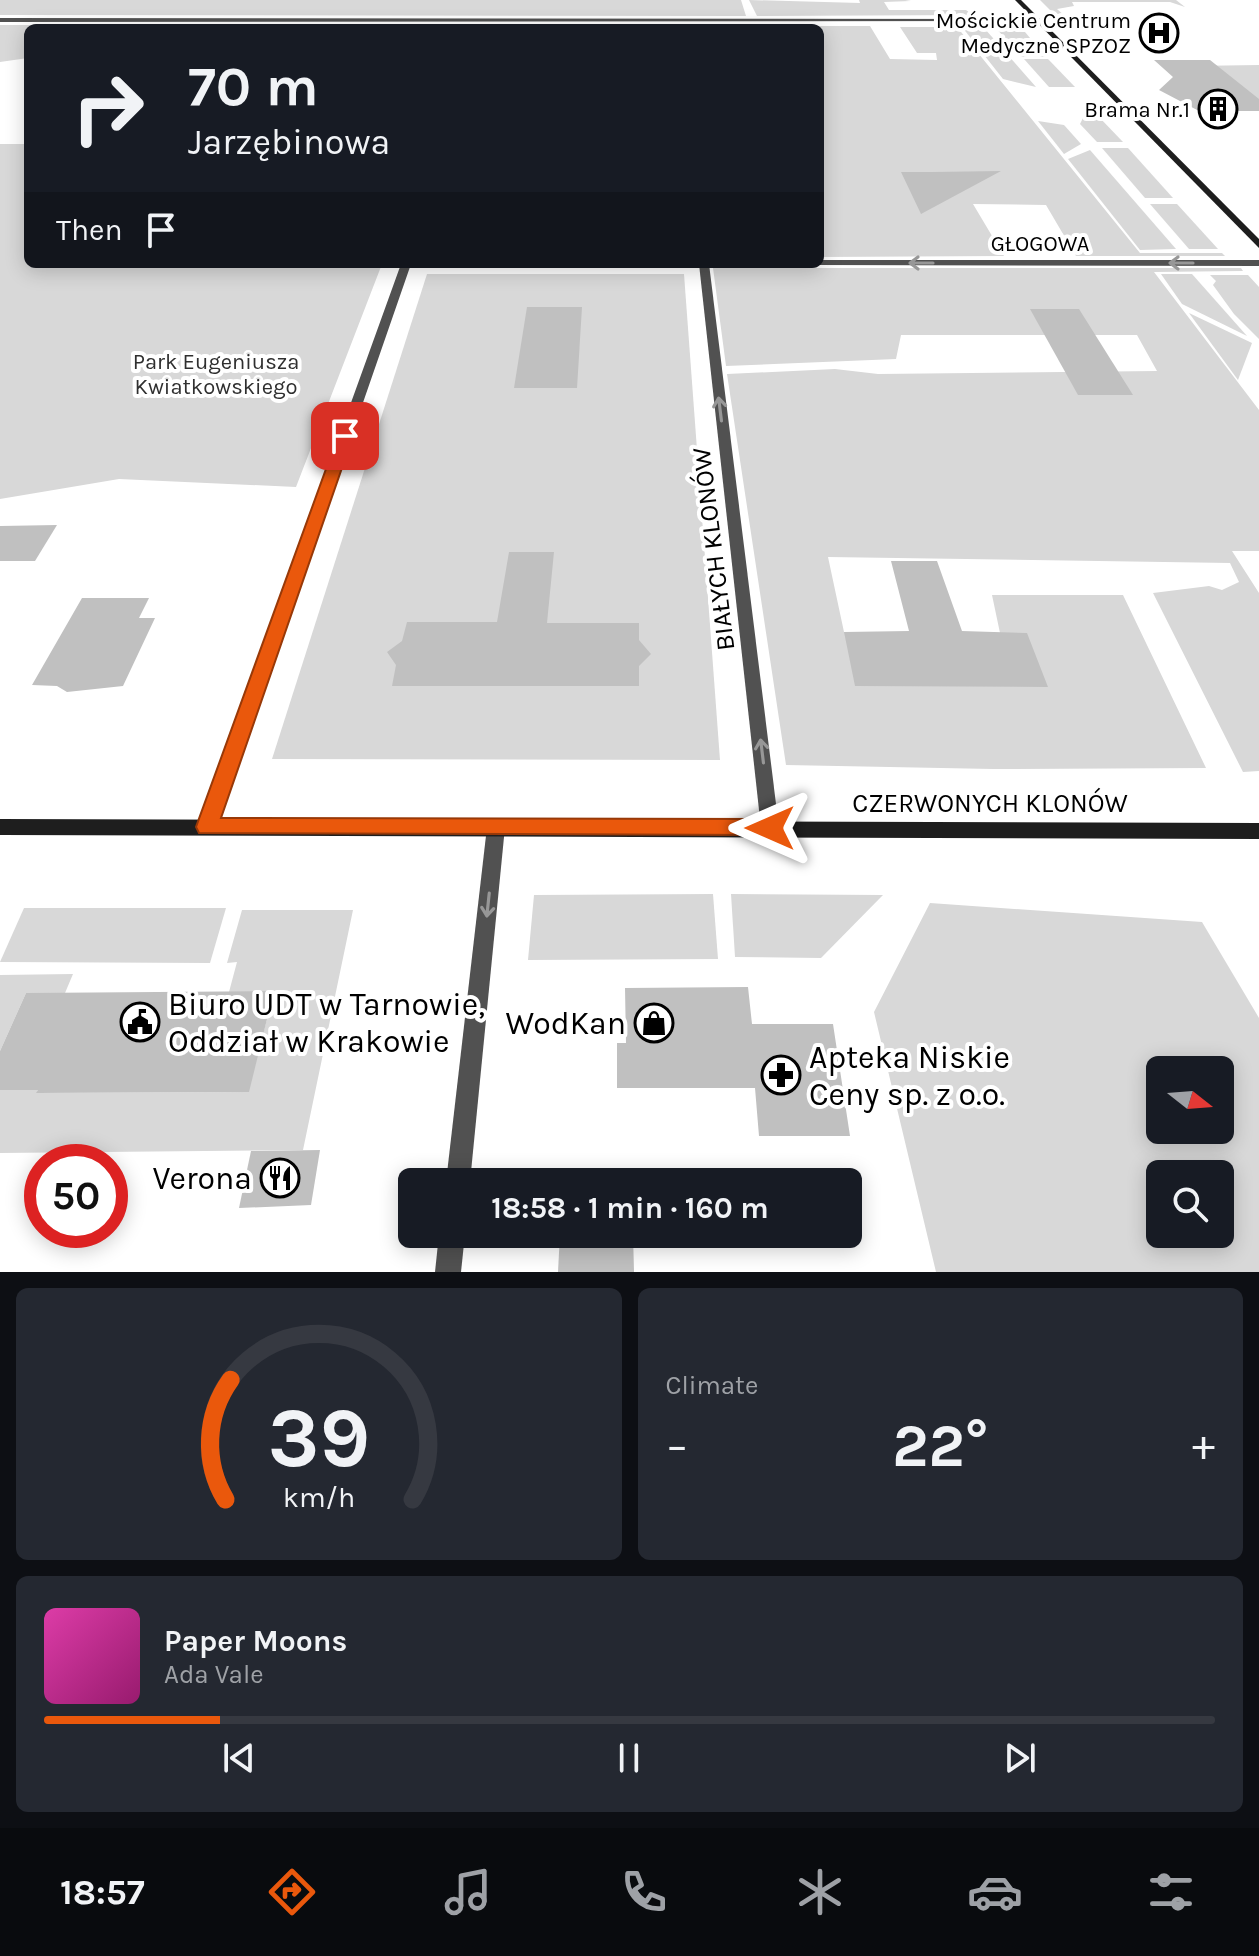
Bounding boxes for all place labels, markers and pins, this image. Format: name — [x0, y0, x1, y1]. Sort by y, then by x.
place label: Mościckie Centrum Medyczne SPZOZ — [936, 8, 1131, 59]
hospital icon: Mościckie Centrum Medyczne SPZOZ — [1138, 12, 1180, 54]
building icon: Brama Nr.1 — [1197, 88, 1239, 130]
place label: Brama Nr.1 — [1084, 97, 1190, 123]
pin — [311, 402, 379, 470]
place label: Biuro UDT w Tarnowie, Oddział w Krakowie — [168, 986, 485, 1060]
public building icon: Biuro UDT w Tarnowie, Oddział w Krakowie — [119, 1001, 161, 1043]
shop icon: WodKan — [633, 1002, 675, 1044]
place label: WodKan — [506, 1005, 626, 1042]
place label: Apteka Niskie Ceny sp. z o.o. — [809, 1039, 1010, 1113]
pharmacy icon: Apteka Niskie Ceny sp. z o.o. — [760, 1054, 802, 1096]
restaurant icon: Verona — [259, 1157, 301, 1199]
place label: Verona — [153, 1160, 252, 1197]

